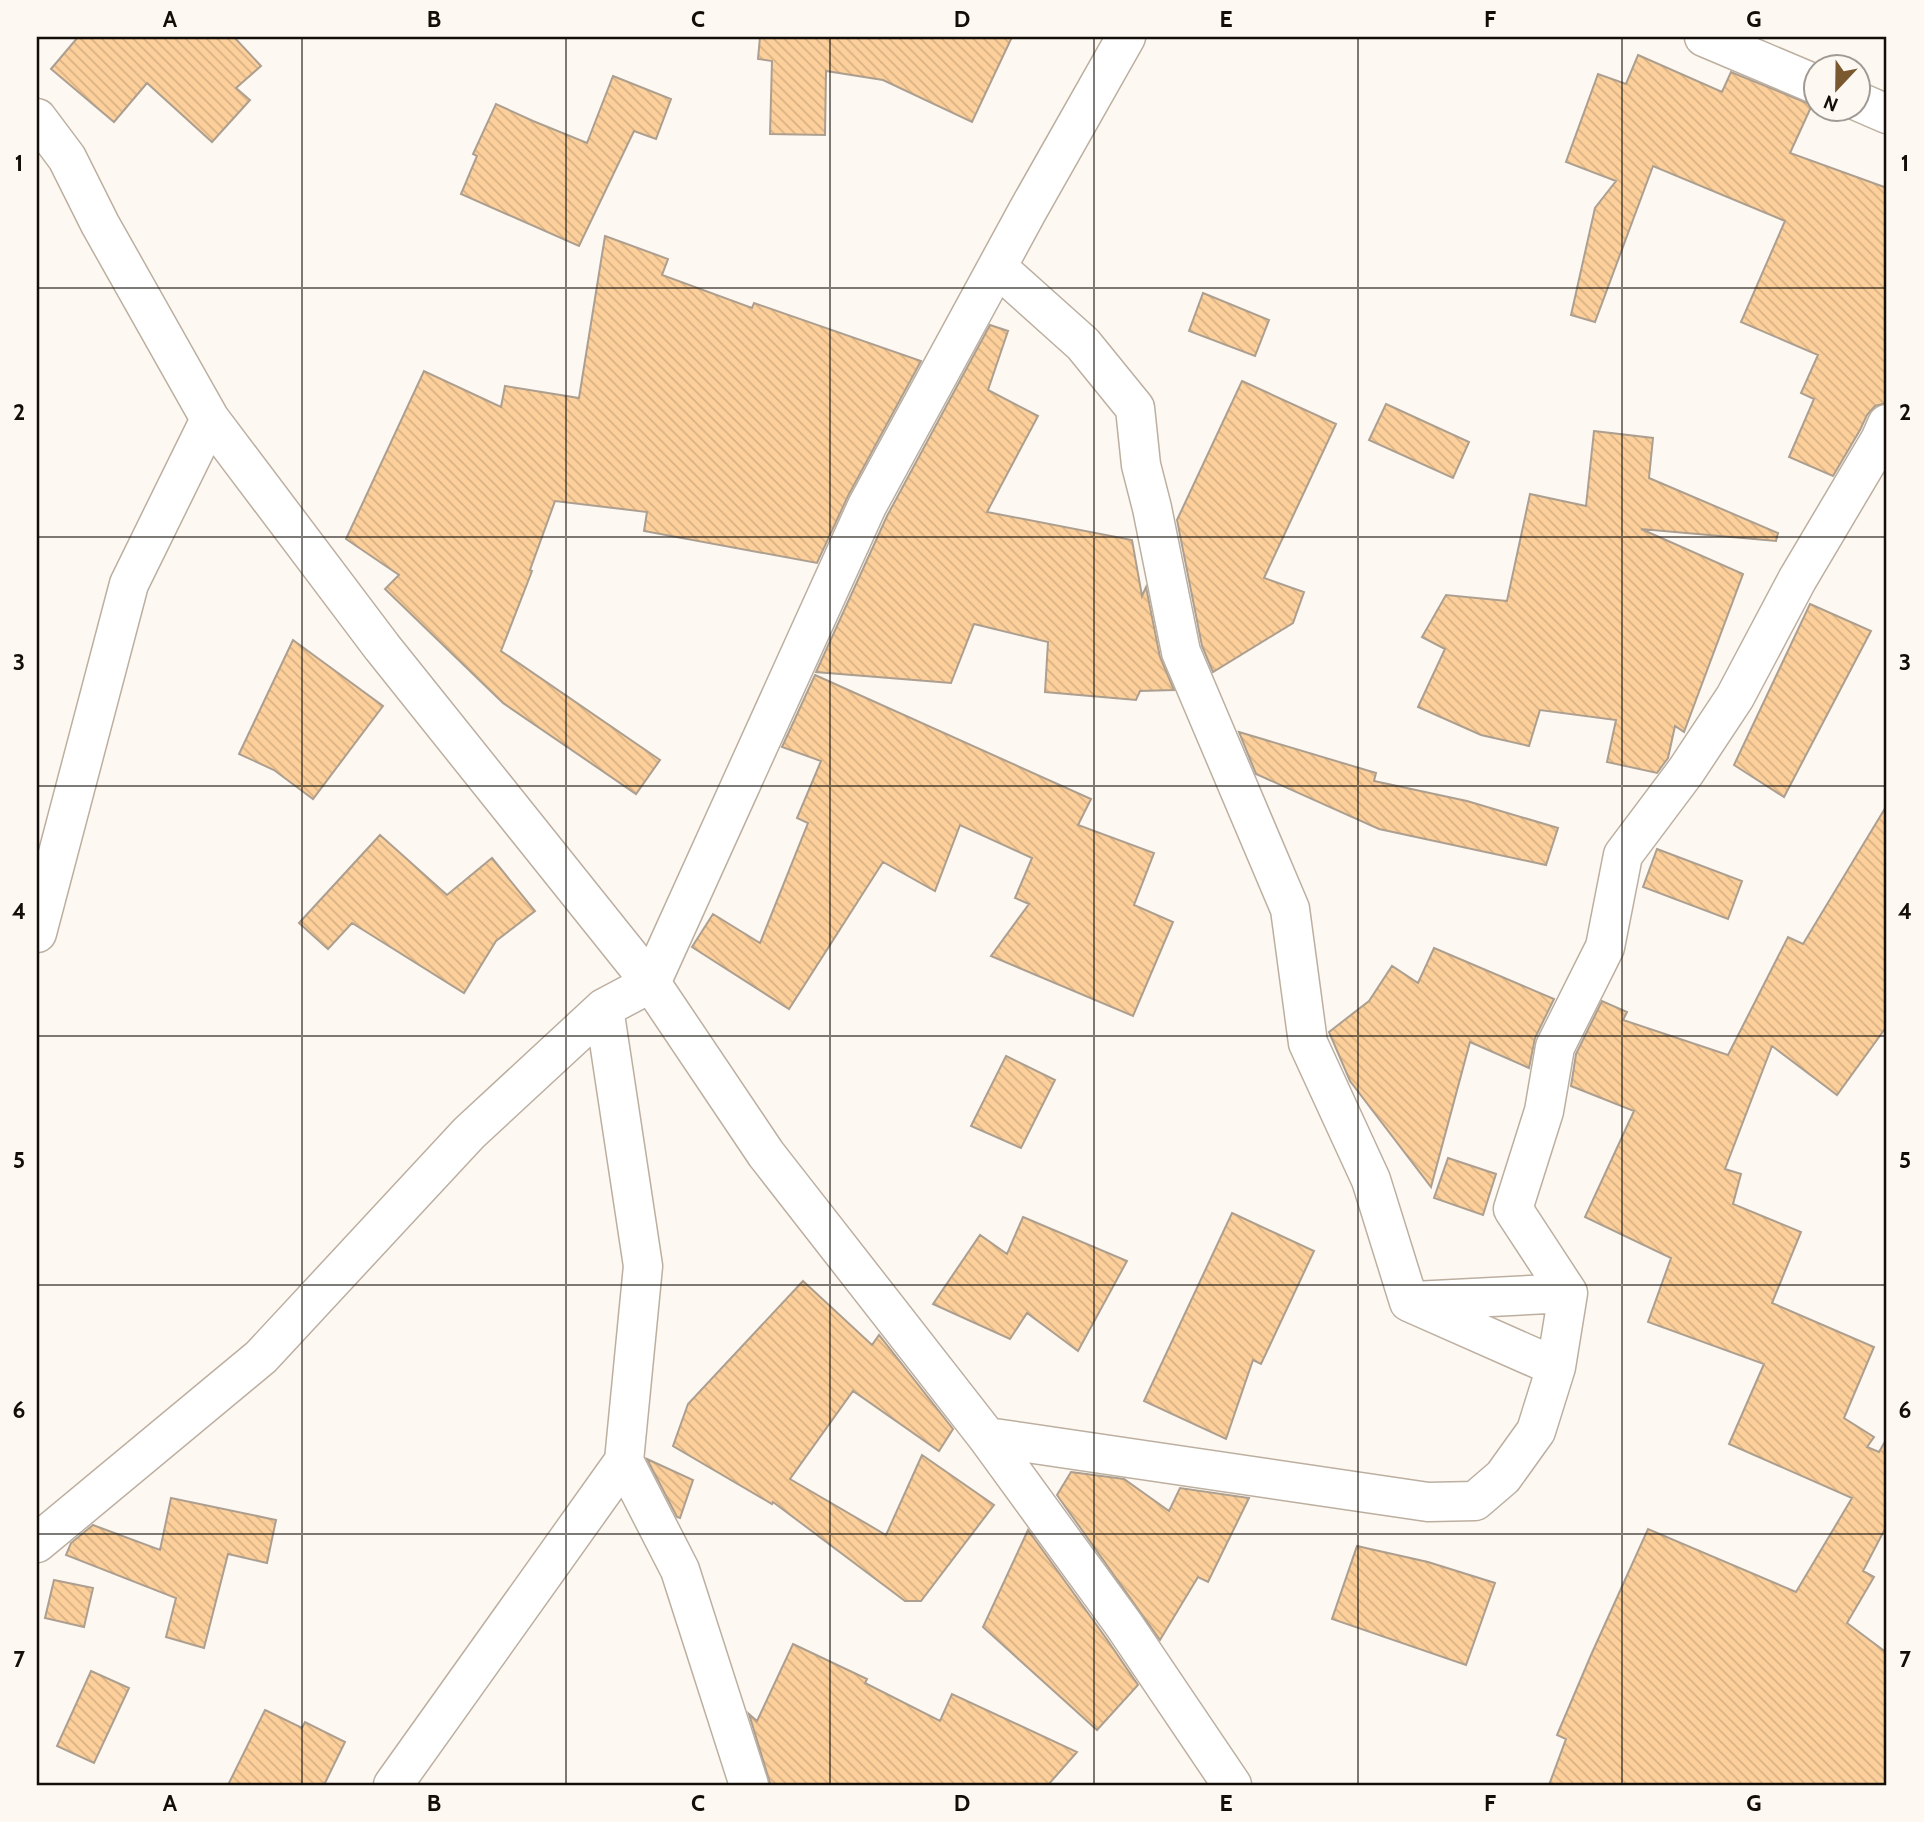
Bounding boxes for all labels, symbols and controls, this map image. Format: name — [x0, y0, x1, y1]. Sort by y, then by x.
text: A — [163, 5, 178, 33]
text: B — [427, 5, 441, 33]
text: C — [691, 5, 705, 33]
text: D — [954, 5, 970, 33]
text: E — [1219, 5, 1233, 33]
text: F — [1484, 5, 1496, 33]
text: G — [1746, 5, 1762, 33]
north arrow — [1801, 52, 1871, 122]
text: N — [1820, 90, 1841, 116]
text: 1 — [15, 149, 23, 177]
text: 1 — [1901, 149, 1909, 177]
text: 2 — [13, 398, 25, 426]
text: 2 — [1899, 398, 1911, 426]
text: 3 — [13, 648, 25, 676]
text: 3 — [1899, 648, 1911, 676]
text: 4 — [12, 897, 26, 925]
text: 4 — [1898, 897, 1912, 925]
text: 5 — [13, 1146, 25, 1174]
text: 5 — [1899, 1146, 1911, 1174]
text: 6 — [13, 1396, 25, 1424]
text: 6 — [1899, 1396, 1911, 1424]
text: 7 — [13, 1645, 25, 1673]
text: 7 — [1899, 1645, 1911, 1673]
text: A — [163, 1789, 178, 1817]
text: B — [427, 1789, 441, 1817]
text: C — [691, 1789, 705, 1817]
text: D — [954, 1789, 970, 1817]
text: E — [1219, 1789, 1233, 1817]
text: F — [1484, 1789, 1496, 1817]
text: G — [1746, 1789, 1762, 1817]

